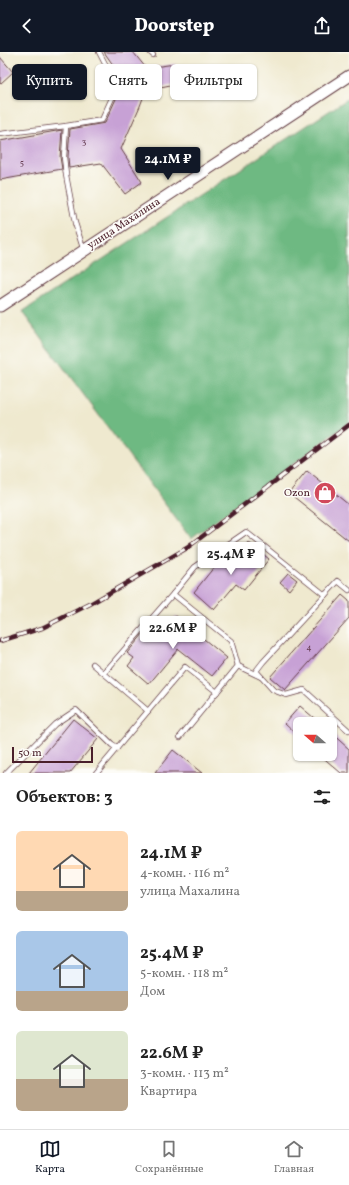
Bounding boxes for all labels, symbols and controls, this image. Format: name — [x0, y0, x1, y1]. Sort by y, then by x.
text: Doorstep — [135, 14, 214, 39]
icon: back — [16, 15, 38, 37]
icon: share — [311, 15, 333, 37]
chip: Купить — [12, 64, 87, 100]
chip: Снять — [95, 64, 162, 100]
chip: Фильтры — [170, 64, 257, 100]
house number: 3 — [82, 135, 87, 148]
pin: 24.1M ₽ — [131, 147, 205, 181]
text: 24.1M ₽ — [144, 151, 192, 169]
house number: 5 — [20, 156, 24, 169]
street label: улица Махалина — [84, 194, 164, 253]
shop icon: Ozon — [312, 480, 338, 506]
place label: Ozon — [284, 486, 310, 501]
pin: 25.4M ₽ — [194, 542, 268, 576]
text: 25.4M ₽ — [207, 546, 255, 564]
pin: 22.6M ₽ — [136, 616, 210, 650]
text: 22.6M ₽ — [149, 620, 197, 638]
house number: 4 — [306, 641, 312, 654]
north arrow — [293, 717, 337, 761]
map controls — [293, 717, 337, 761]
scale bar — [12, 745, 93, 764]
text: 50 m — [18, 746, 42, 761]
text: Объектов: 3 — [16, 786, 113, 809]
icon: filters — [311, 786, 333, 808]
text: 24.1M ₽ — [140, 842, 202, 865]
icon: home — [48, 847, 96, 895]
text: 4-комн. · 116 m² — [140, 865, 229, 883]
text: улица Махалина — [140, 883, 240, 901]
text: 25.4M ₽ — [140, 942, 204, 965]
icon: home — [48, 947, 96, 995]
text: 5-комн. · 118 m² — [140, 965, 228, 983]
text: Дом — [140, 983, 165, 1001]
text: 22.6M ₽ — [140, 1042, 203, 1065]
icon: home — [48, 1047, 96, 1095]
text: 3-комн. · 113 m² — [140, 1065, 229, 1083]
text: Квартира — [140, 1083, 197, 1101]
tab: Карта — [35, 1138, 65, 1177]
tab: Сохранённые — [135, 1138, 204, 1177]
tab: Главная — [274, 1138, 314, 1177]

